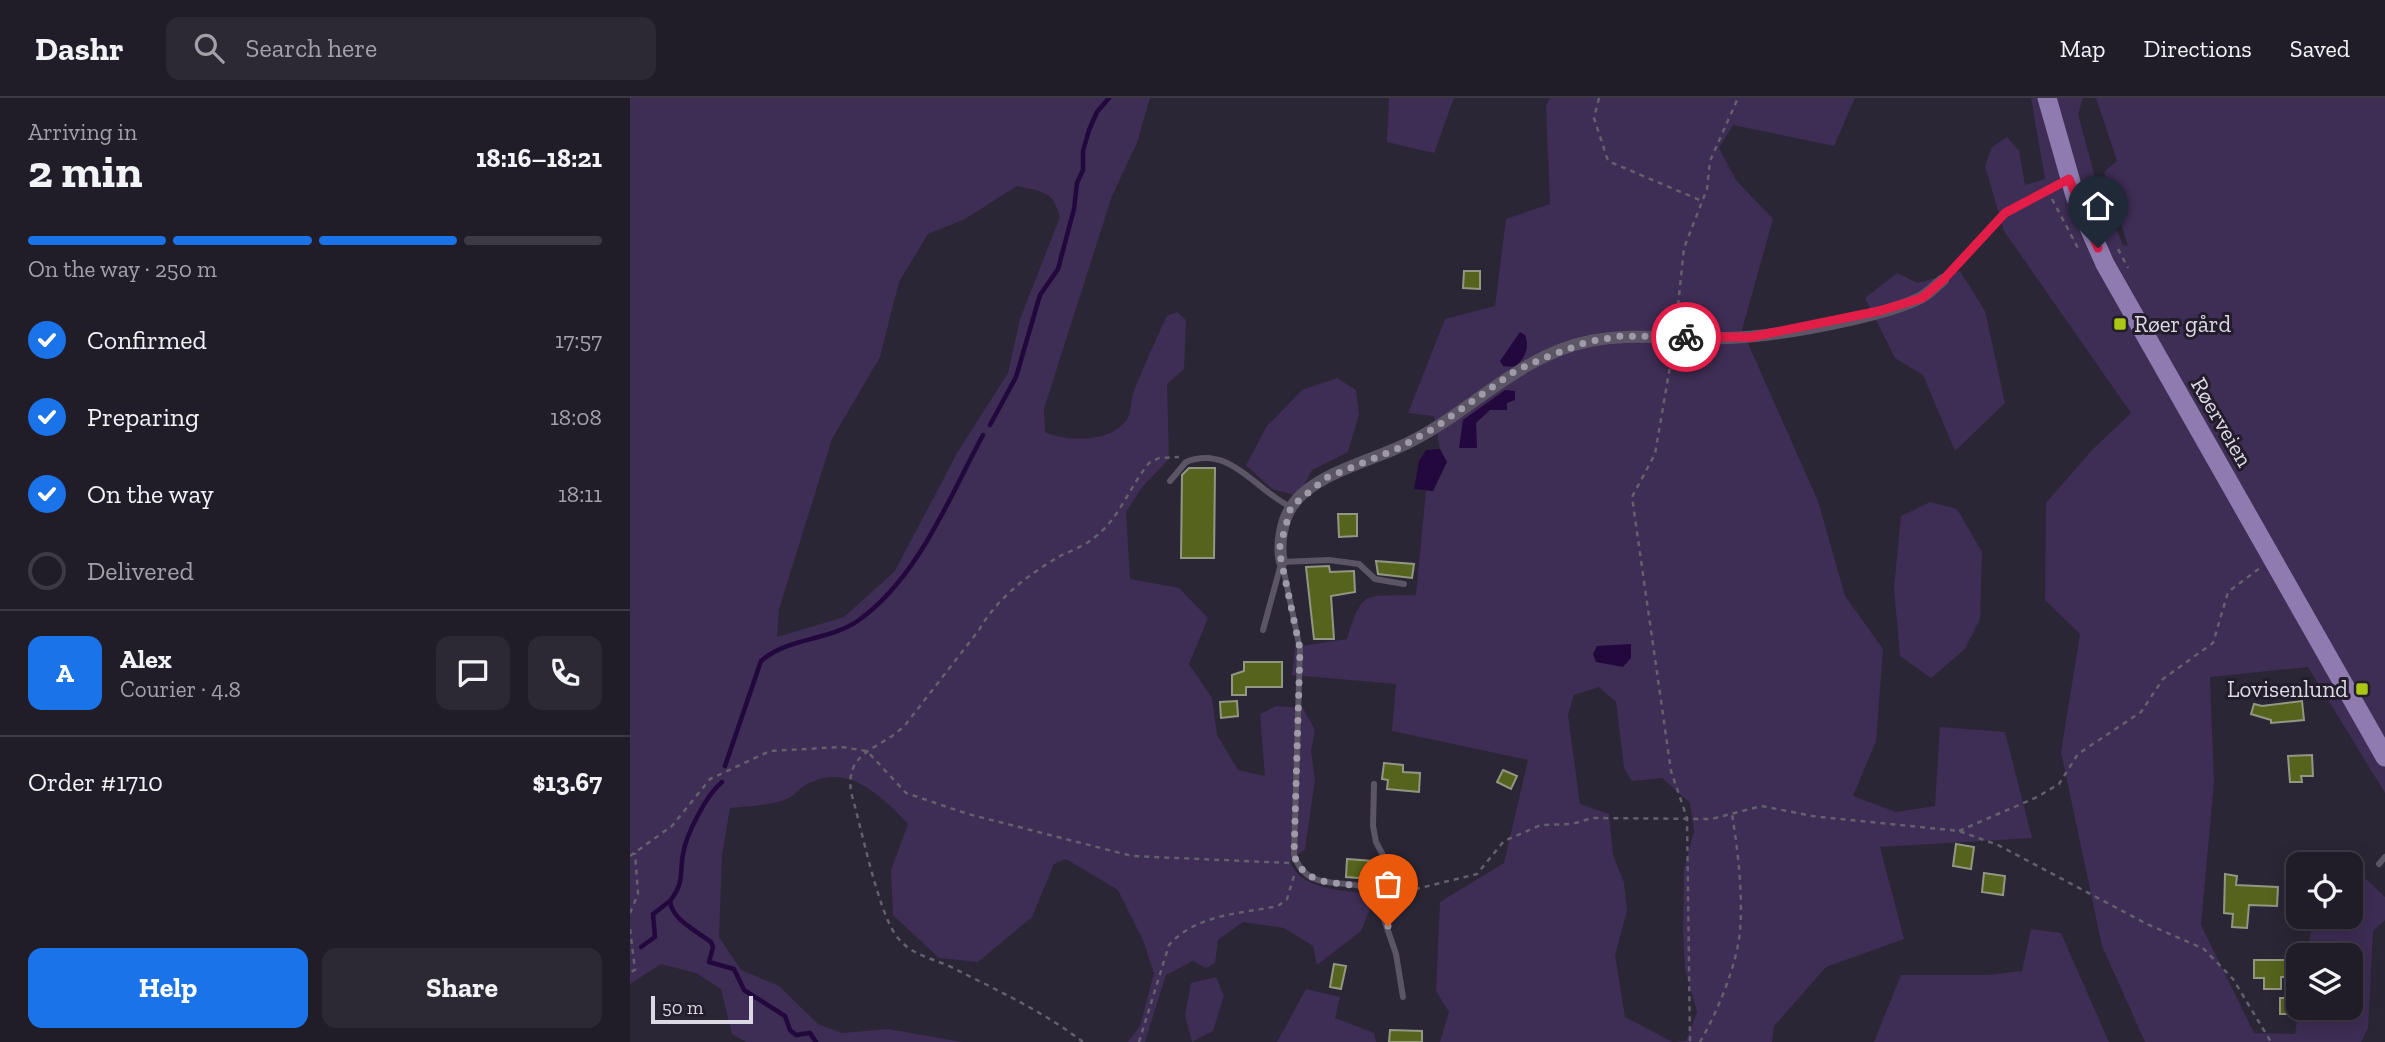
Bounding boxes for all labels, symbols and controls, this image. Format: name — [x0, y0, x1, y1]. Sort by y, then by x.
search box — [166, 17, 656, 80]
text: Dashr — [35, 29, 124, 68]
icon: search — [190, 29, 228, 67]
text: Search here — [246, 32, 377, 64]
text: Map — [2060, 34, 2106, 63]
text: Directions — [2144, 34, 2252, 63]
text: Saved — [2290, 34, 2350, 63]
text: Arriving in — [28, 118, 137, 146]
text: 18:16–18:21 — [476, 142, 602, 174]
text: 2 min — [28, 144, 143, 199]
pin — [2068, 176, 2128, 248]
icon: home — [2079, 187, 2117, 225]
text: On the way · 250 m — [28, 255, 217, 283]
courier — [1651, 302, 1721, 372]
place label: Røer gård — [2134, 310, 2231, 338]
marker: Røer gård — [2112, 316, 2128, 332]
icon: bike — [1667, 318, 1705, 356]
icon: check — [28, 321, 66, 359]
text: Confirmed — [87, 324, 207, 356]
text: 17:57 — [555, 326, 602, 354]
street label: Røerveien — [2185, 372, 2259, 472]
icon: check — [28, 398, 66, 436]
text: Preparing — [87, 401, 199, 433]
text: 18:08 — [550, 403, 602, 431]
icon: check — [28, 475, 66, 513]
text: On the way — [87, 478, 214, 510]
text: 18:11 — [558, 480, 602, 508]
text: Delivered — [87, 555, 194, 587]
button: chat — [436, 636, 510, 710]
button: phone — [528, 636, 602, 710]
text: Alex — [120, 643, 172, 675]
text: A — [56, 657, 74, 689]
text: Courier · 4.8 — [120, 675, 241, 703]
place label: Lovisenlund — [2227, 675, 2348, 703]
marker: Lovisenlund — [2354, 681, 2370, 697]
text: Order #1710 — [28, 766, 163, 798]
text: $13.67 — [533, 766, 602, 798]
map controls — [2286, 852, 2363, 1020]
button: locate — [2286, 852, 2363, 929]
pin — [1358, 854, 1418, 926]
icon: bag — [1369, 865, 1407, 903]
button: layers — [2286, 943, 2363, 1020]
button: Help — [28, 948, 308, 1028]
button: Share — [322, 948, 602, 1028]
scale bar — [651, 993, 752, 1025]
text: 50 m — [662, 996, 703, 1019]

